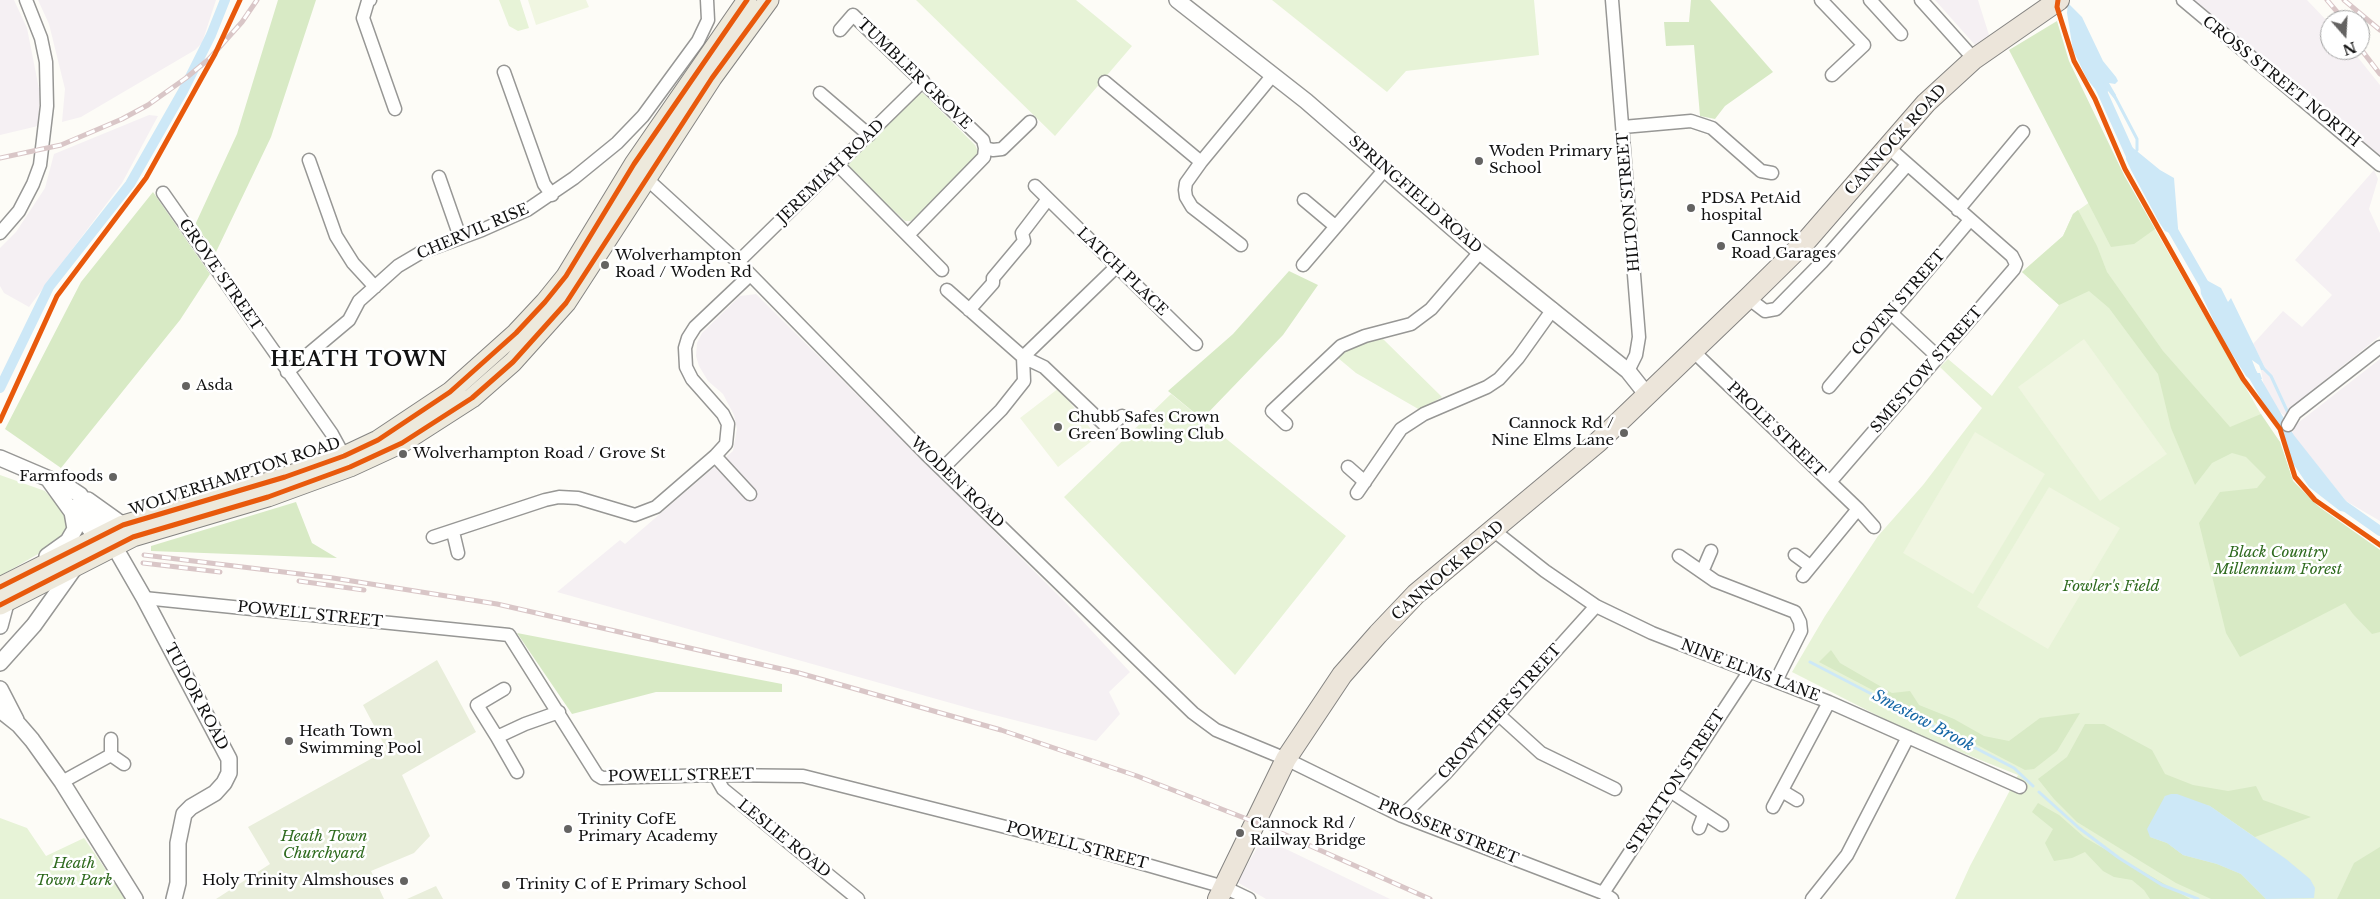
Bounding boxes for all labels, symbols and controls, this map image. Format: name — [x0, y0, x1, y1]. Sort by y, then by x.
north arrow — [2320, 10, 2370, 60]
street label: CROSS STREET NORTH — [2199, 13, 2363, 151]
street label: TUMBLER GROVE — [853, 15, 975, 133]
street label: CANNOCK ROAD — [1842, 81, 1950, 199]
street label: JEREMIAH ROAD — [774, 116, 888, 228]
street label: HILTON STREET — [1614, 131, 1644, 273]
street label: SPRINGFIELD ROAD — [1345, 132, 1485, 258]
place label: Woden Primary School — [1489, 143, 1612, 178]
marker: Woden Primary School — [1473, 155, 1485, 167]
place label: PDSA PetAid hospital — [1701, 190, 1801, 225]
street label: CHERVIL RISE — [414, 200, 532, 264]
marker: PDSA PetAid hospital — [1685, 202, 1697, 214]
street label: GROVE STREET — [175, 216, 265, 334]
street label: LATCH PLACE — [1073, 224, 1171, 320]
place label: Cannock Road Garages — [1731, 228, 1836, 263]
marker: Cannock Road Garages — [1715, 240, 1727, 252]
place label: Wolverhampton Road / Woden Rd — [615, 247, 752, 282]
street label: COVEN STREET — [1848, 247, 1950, 359]
marker: Wolverhampton Road / Woden Rd — [599, 259, 611, 271]
street label: SMESTOW STREET — [1867, 303, 1987, 437]
district label: HEATH TOWN — [269, 348, 449, 372]
place label: Asda — [196, 377, 233, 395]
street label: PROLE STREET — [1723, 379, 1829, 481]
marker: Asda — [180, 380, 192, 392]
place label: Chubb Safes Crown Green Bowling Club — [1068, 409, 1224, 444]
place label: Cannock Rd / Nine Elms Lane — [1491, 415, 1614, 450]
marker: Chubb Safes Crown Green Bowling Club — [1052, 421, 1064, 433]
marker: Cannock Rd / Nine Elms Lane — [1618, 427, 1630, 439]
street label: WOLVERHAMPTON ROAD — [127, 434, 343, 520]
street label: WODEN ROAD — [906, 434, 1008, 532]
place label: Wolverhampton Road / Grove St — [413, 445, 666, 463]
marker: Wolverhampton Road / Grove St — [397, 448, 409, 460]
place label: Farmfoods — [19, 468, 103, 486]
marker: Farmfoods — [107, 471, 119, 483]
street label: CANNOCK ROAD — [1388, 517, 1508, 625]
park label: Black Country Millennium Forest — [2214, 544, 2342, 579]
park label: Fowler's Field — [2063, 578, 2159, 596]
street label: POWELL STREET — [236, 598, 384, 632]
street label: NINE ELMS LANE — [1678, 636, 1822, 706]
street label: TUDOR ROAD — [160, 640, 232, 754]
street label: CROWTHER STREET — [1435, 641, 1565, 783]
water label: Smestow Brook — [1869, 686, 1977, 756]
street label: STRATTON STREET — [1623, 707, 1729, 857]
place label: Heath Town Swimming Pool — [299, 723, 422, 758]
marker: Heath Town Swimming Pool — [283, 735, 295, 747]
street label: POWELL STREET — [608, 766, 754, 786]
street label: LESLIE ROAD — [734, 796, 834, 882]
street label: PROSSER STREET — [1375, 796, 1521, 868]
place label: Trinity CofE Primary Academy — [578, 811, 718, 846]
place label: Cannock Rd / Railway Bridge — [1250, 815, 1366, 850]
street label: POWELL STREET — [1004, 818, 1150, 874]
marker: Trinity CofE Primary Academy — [562, 823, 574, 835]
marker: Cannock Rd / Railway Bridge — [1234, 827, 1246, 839]
park label: Heath Town Churchyard — [281, 828, 367, 863]
park label: Heath Town Park — [36, 855, 112, 890]
place label: Holy Trinity Almshouses — [202, 872, 394, 890]
marker: Holy Trinity Almshouses — [398, 875, 410, 887]
place label: Trinity C of E Primary School — [516, 876, 747, 894]
marker: Trinity C of E Primary School — [500, 879, 512, 891]

